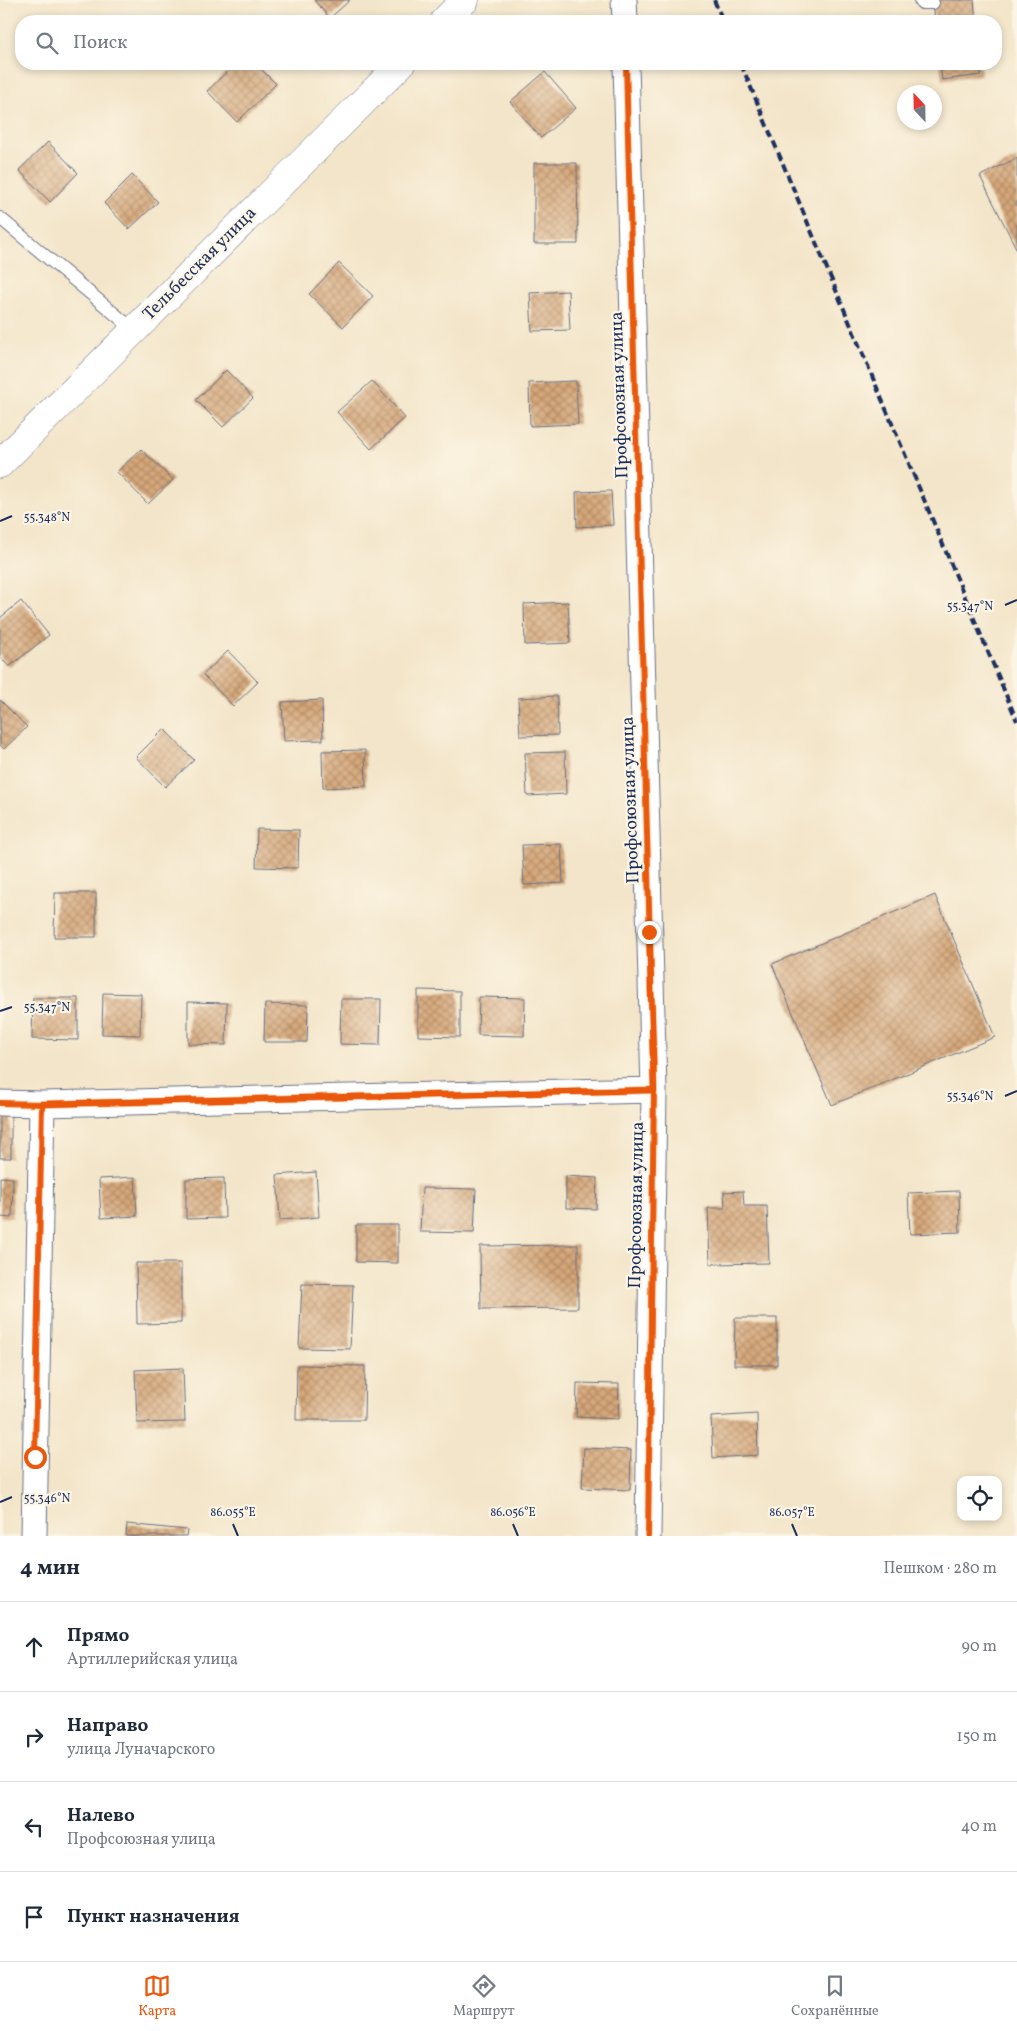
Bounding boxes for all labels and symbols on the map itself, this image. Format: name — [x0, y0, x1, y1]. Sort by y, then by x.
north arrow — [897, 85, 942, 130]
street label: Тельбесская улица — [137, 201, 263, 327]
street label: Профсоюзная улица — [605, 311, 635, 479]
text: 55.348°N — [24, 510, 70, 526]
text: 55.347°N — [947, 599, 993, 615]
street label: Профсоюзная улица — [616, 716, 646, 884]
route end — [638, 921, 661, 944]
text: 55.347°N — [24, 1000, 70, 1016]
text: 55.346°N — [947, 1089, 993, 1105]
street label: Профсоюзная улица — [623, 1121, 651, 1289]
route start — [24, 1446, 47, 1469]
text: 55.346°N — [24, 1491, 70, 1507]
text: 86.055°E — [210, 1505, 256, 1521]
text: 86.056°E — [490, 1505, 536, 1521]
text: 86.057°E — [769, 1505, 815, 1521]

